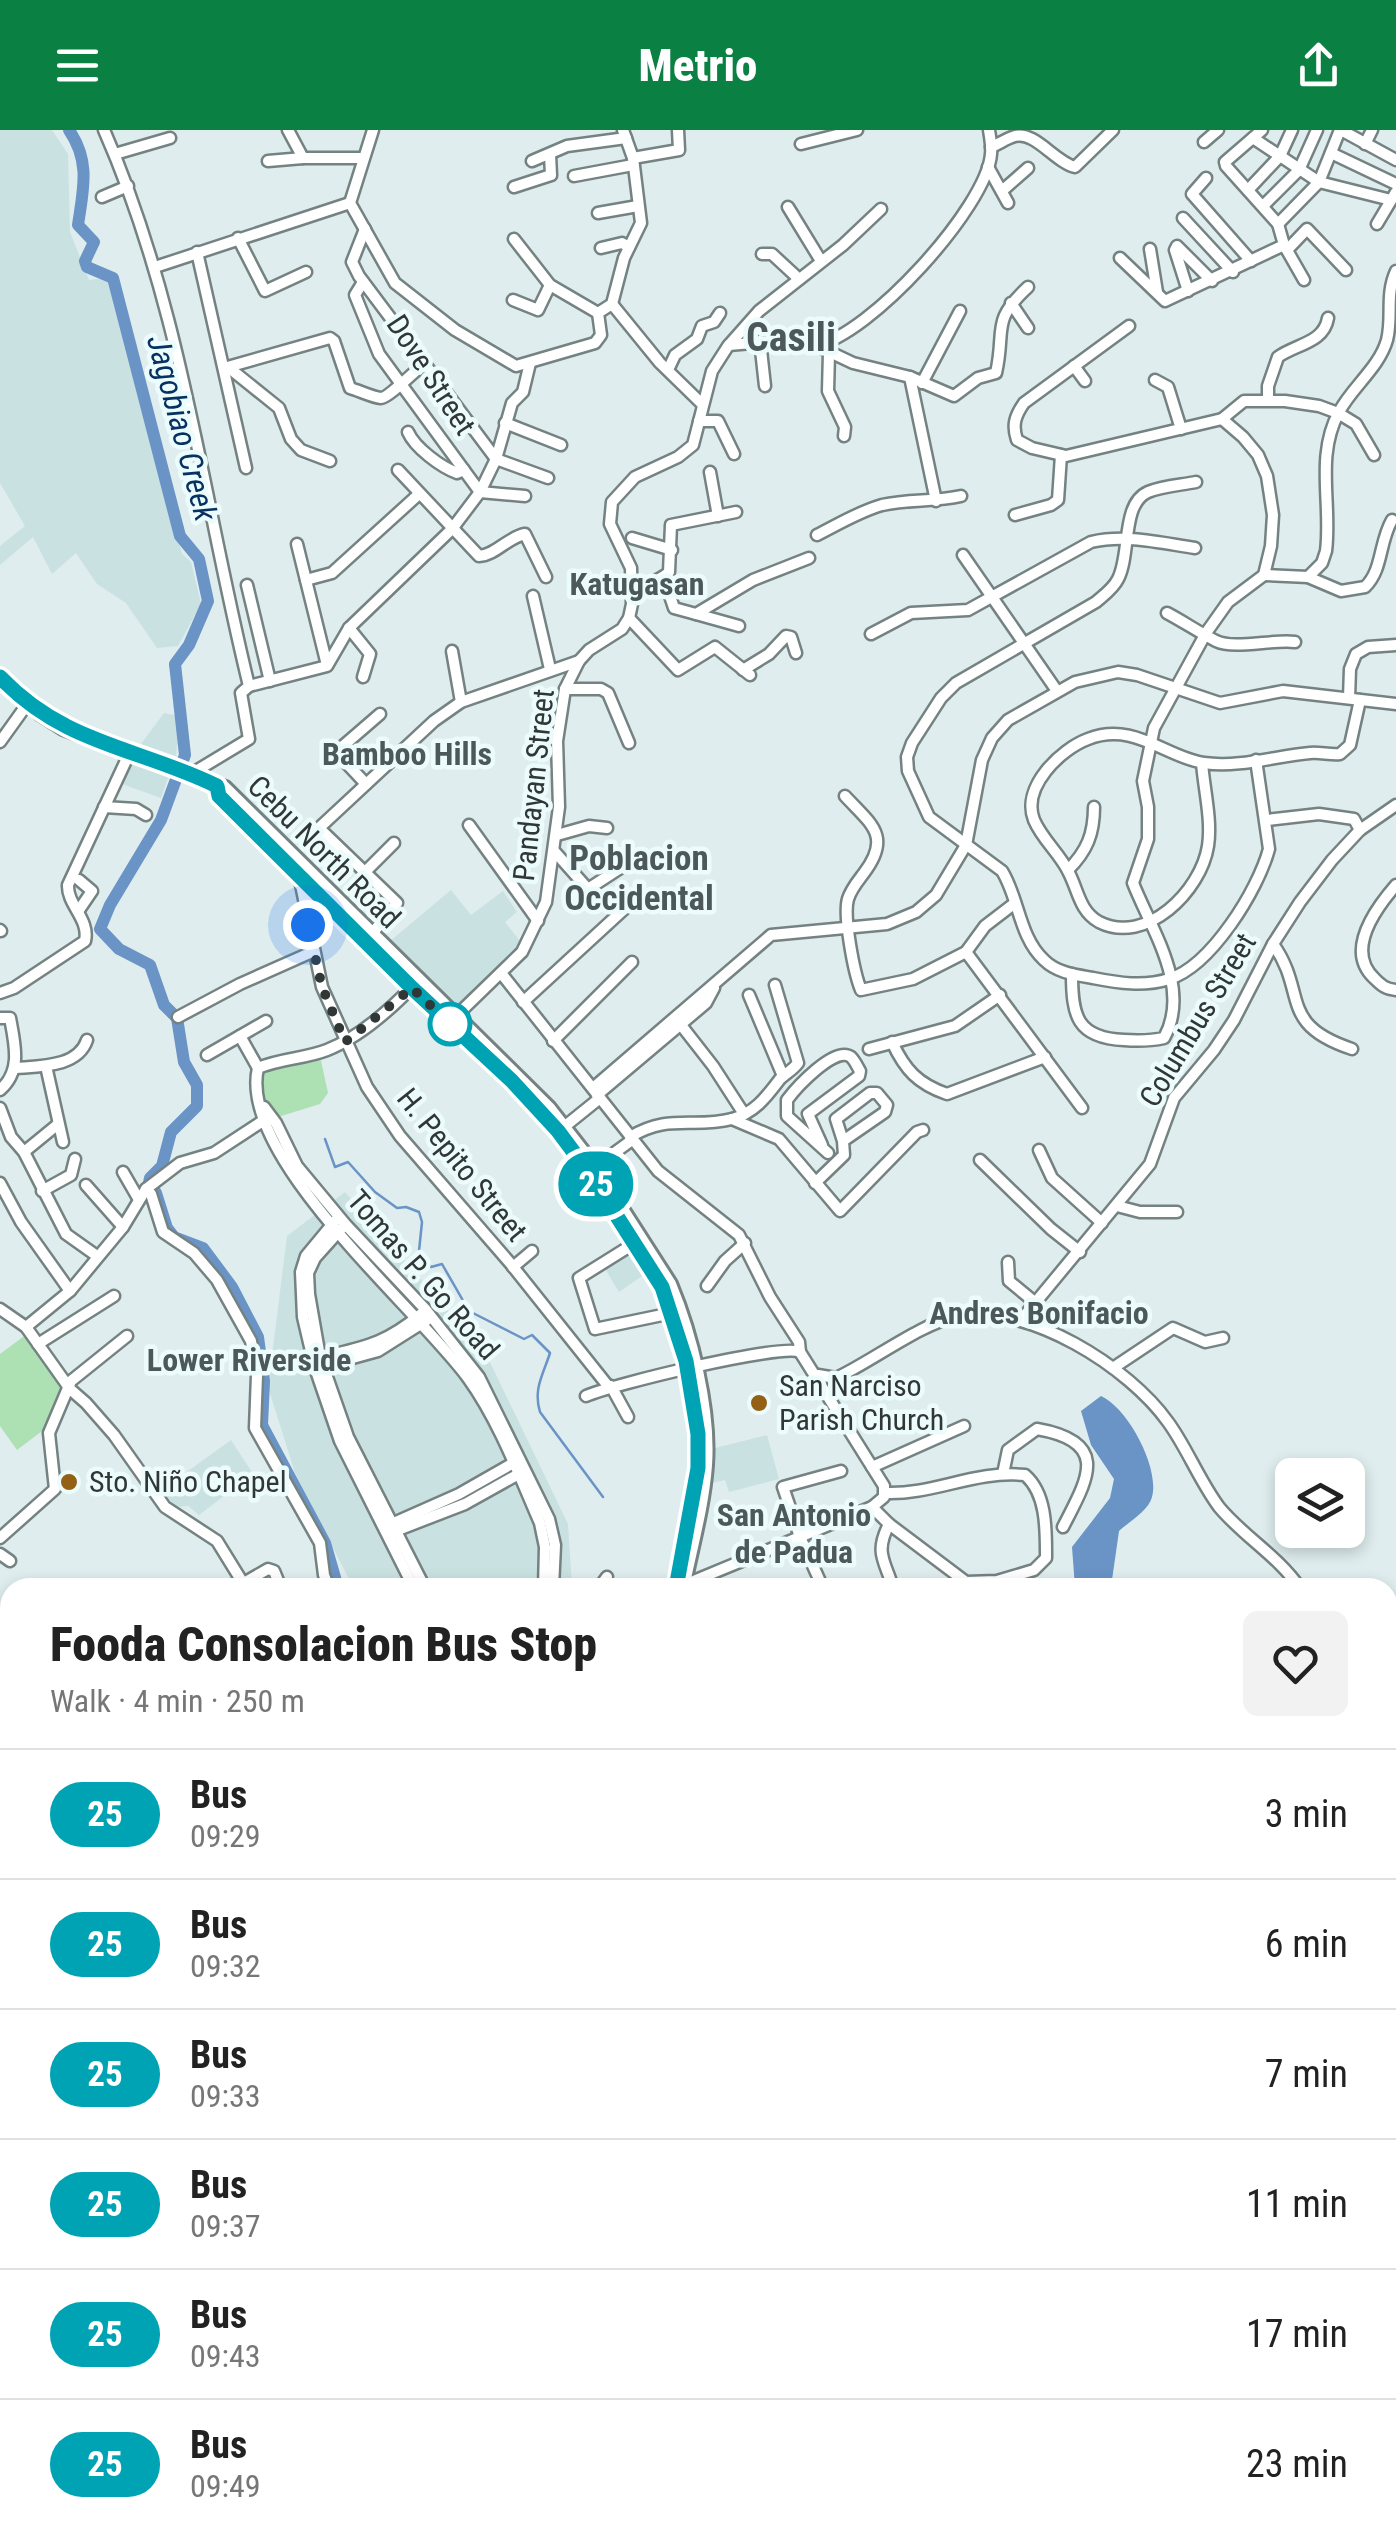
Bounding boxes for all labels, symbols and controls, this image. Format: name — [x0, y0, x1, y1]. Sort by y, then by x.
icon: menu — [50, 38, 105, 93]
icon: share — [1291, 38, 1346, 93]
text: Metrio — [639, 39, 757, 92]
street label: Dove Street — [380, 308, 483, 441]
district label: Casili — [746, 314, 836, 361]
water label: Jagobiao Creek — [139, 331, 225, 526]
district label: Katugasan — [570, 565, 704, 603]
street label: Pandayan Street — [506, 687, 561, 883]
district label: Bamboo Hills — [322, 735, 492, 773]
street label: Cebu North Road — [241, 768, 408, 935]
district label: Poblacion Occidental — [564, 838, 714, 919]
your location — [283, 900, 333, 950]
street label: Columbus Street — [1132, 927, 1263, 1113]
unlabelled marker — [429, 1003, 471, 1045]
street label: H. Pepito Street — [390, 1081, 535, 1248]
line badge: 25 — [551, 1152, 641, 1216]
text: 25 — [578, 1164, 614, 1205]
street label: Tomas P. Go Road — [340, 1183, 507, 1367]
district label: Andres Bonifacio — [929, 1294, 1149, 1332]
district label: Lower Riverside — [147, 1341, 351, 1379]
place label: San Narciso Parish Church — [779, 1368, 944, 1437]
marker: San Narciso Parish Church — [748, 1392, 770, 1414]
map controls — [1275, 1458, 1365, 1548]
button: layers — [1275, 1458, 1365, 1548]
place label: Sto. Niño Chapel — [89, 1464, 287, 1499]
marker: Sto. Niño Chapel — [58, 1471, 80, 1493]
district label: San Antonio de Padua — [717, 1496, 871, 1571]
button: heart — [1243, 1611, 1348, 1716]
text: Fooda Consolacion Bus Stop — [50, 1616, 597, 1673]
text: Walk · 4 min · 250 m — [50, 1682, 305, 1720]
text: Bus — [190, 1773, 247, 1817]
text: 3 min — [1265, 1792, 1348, 1836]
text: 25 — [87, 1794, 123, 1835]
text: 09:29 — [190, 1817, 261, 1855]
text: Bus — [190, 1903, 247, 1947]
text: 6 min — [1265, 1922, 1348, 1966]
text: 25 — [87, 1924, 123, 1965]
text: 09:32 — [190, 1947, 261, 1985]
text: Bus — [190, 2033, 247, 2077]
text: 7 min — [1265, 2052, 1348, 2096]
text: 25 — [87, 2054, 123, 2095]
text: 09:33 — [190, 2077, 261, 2115]
text: Bus — [190, 2163, 247, 2207]
text: 11 min — [1246, 2182, 1348, 2226]
text: 25 — [87, 2184, 123, 2225]
text: 09:37 — [190, 2207, 261, 2245]
text: Bus — [190, 2293, 247, 2337]
text: 17 min — [1246, 2312, 1348, 2356]
text: 25 — [87, 2314, 123, 2355]
text: 09:43 — [190, 2337, 261, 2375]
text: Bus — [190, 2423, 247, 2467]
text: 23 min — [1246, 2442, 1348, 2486]
text: 25 — [87, 2444, 123, 2485]
text: 09:49 — [190, 2467, 261, 2505]

